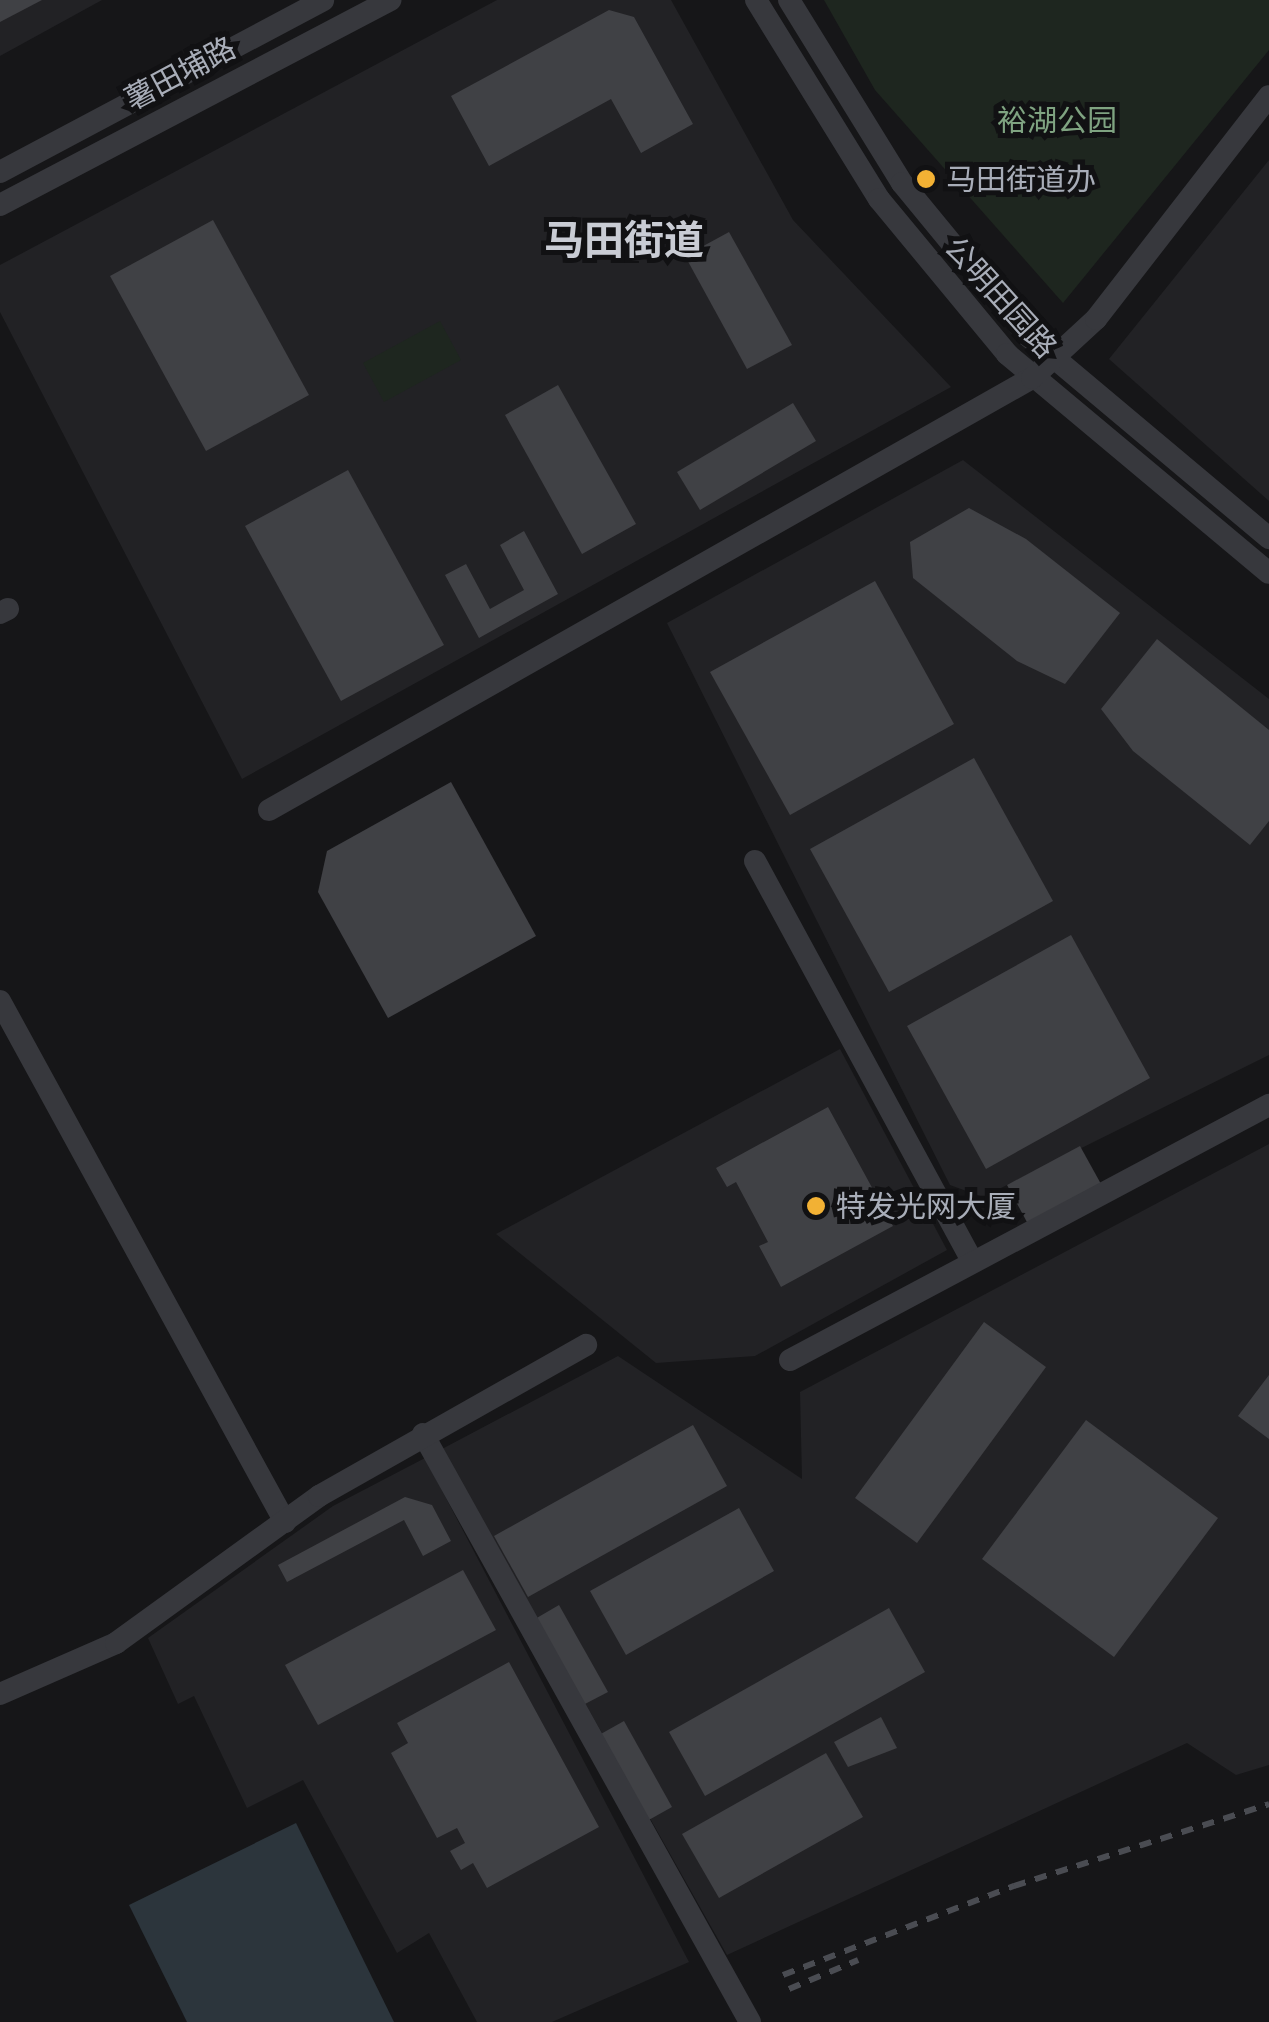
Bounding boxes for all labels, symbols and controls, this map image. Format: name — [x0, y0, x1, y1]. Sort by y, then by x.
street label: 薯田埔路 — [119, 29, 241, 117]
park label: 裕湖公园 — [997, 102, 1117, 138]
place label: 马田街道办 — [946, 161, 1096, 197]
marker: 马田街道办 — [915, 168, 937, 190]
district label: 马田街道 — [544, 215, 704, 263]
street label: 公明田园路 — [937, 229, 1065, 365]
place label: 特发光网大厦 — [836, 1188, 1016, 1224]
marker: 特发光网大厦 — [805, 1195, 827, 1217]

